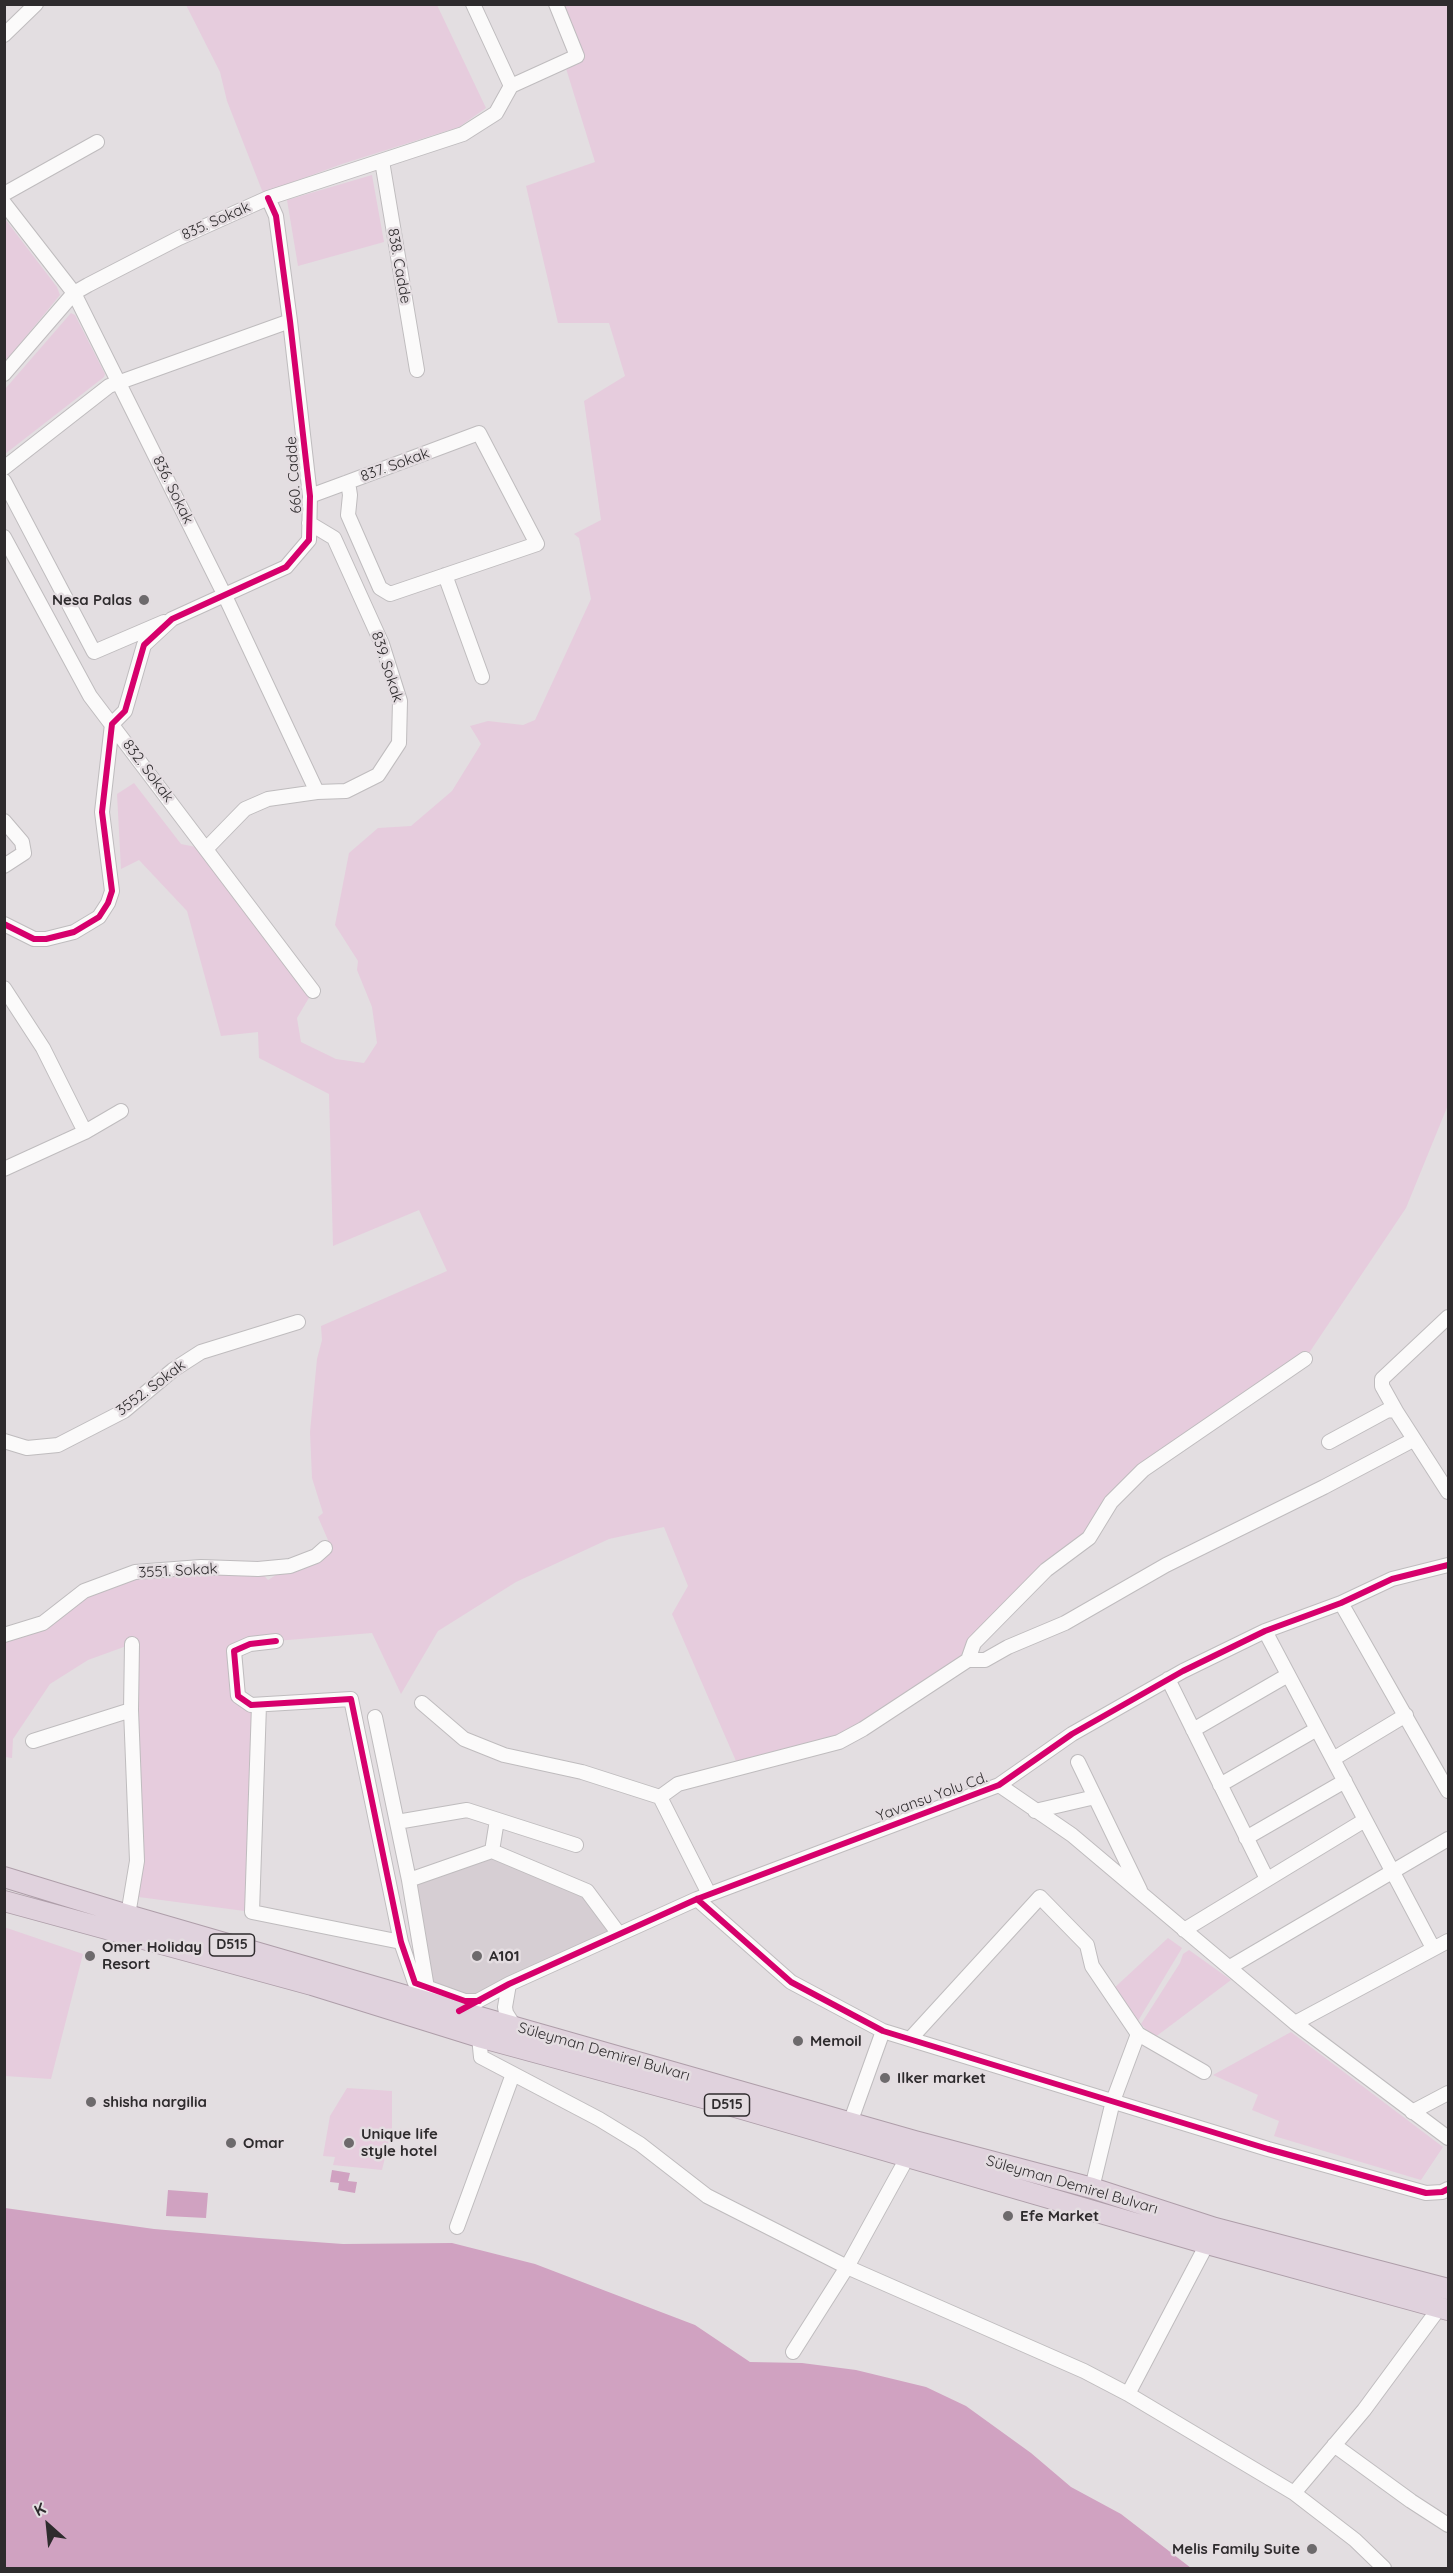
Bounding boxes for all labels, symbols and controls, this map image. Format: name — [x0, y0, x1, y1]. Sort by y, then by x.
street label: 835. Sokak — [179, 198, 253, 244]
street label: 838. Cadde — [384, 227, 414, 305]
street label: 660. Cadde — [282, 436, 306, 514]
street label: 837. Sokak — [358, 444, 432, 486]
street label: 836. Sokak — [149, 453, 197, 527]
place label: Nesa Palas — [52, 591, 132, 609]
marker: Nesa Palas — [137, 593, 151, 607]
street label: 839. Sokak — [367, 629, 407, 705]
street label: 832. Sokak — [119, 736, 177, 806]
street label: 3552. Sokak — [113, 1356, 189, 1420]
street label: 3551. Sokak — [138, 1560, 218, 1582]
street label: Yavansu Yolu Cd. — [874, 1769, 990, 1825]
road number: D515 — [210, 1934, 254, 1956]
place label: Omer Holiday Resort — [102, 1938, 202, 1973]
place label: A101 — [489, 1947, 519, 1965]
marker: Omer Holiday Resort — [83, 1949, 97, 1963]
marker: A101 — [470, 1949, 484, 1963]
street label: Süleyman Demirel Bulvarı — [516, 2019, 692, 2085]
place label: Memoil — [810, 2032, 862, 2050]
marker: Memoil — [791, 2034, 805, 2048]
place label: Ilker market — [897, 2069, 986, 2087]
marker: Ilker market — [878, 2071, 892, 2085]
place label: shisha nargilia — [103, 2093, 207, 2111]
road number: D515 — [704, 2094, 750, 2116]
marker: shisha nargilia — [84, 2095, 98, 2109]
place label: Unique life style hotel — [361, 2125, 438, 2160]
place label: Omar — [243, 2134, 284, 2152]
marker: Omar — [224, 2136, 238, 2150]
marker: Unique life style hotel — [342, 2136, 356, 2150]
street label: Süleyman Demirel Bulvarı — [984, 2152, 1160, 2218]
place label: Efe Market — [1020, 2207, 1099, 2225]
marker: Efe Market — [1001, 2209, 1015, 2223]
north arrow — [18, 2495, 78, 2555]
text: K — [31, 2498, 49, 2520]
place label: Melis Family Suite — [1172, 2540, 1300, 2558]
marker: Melis Family Suite — [1305, 2542, 1319, 2556]

